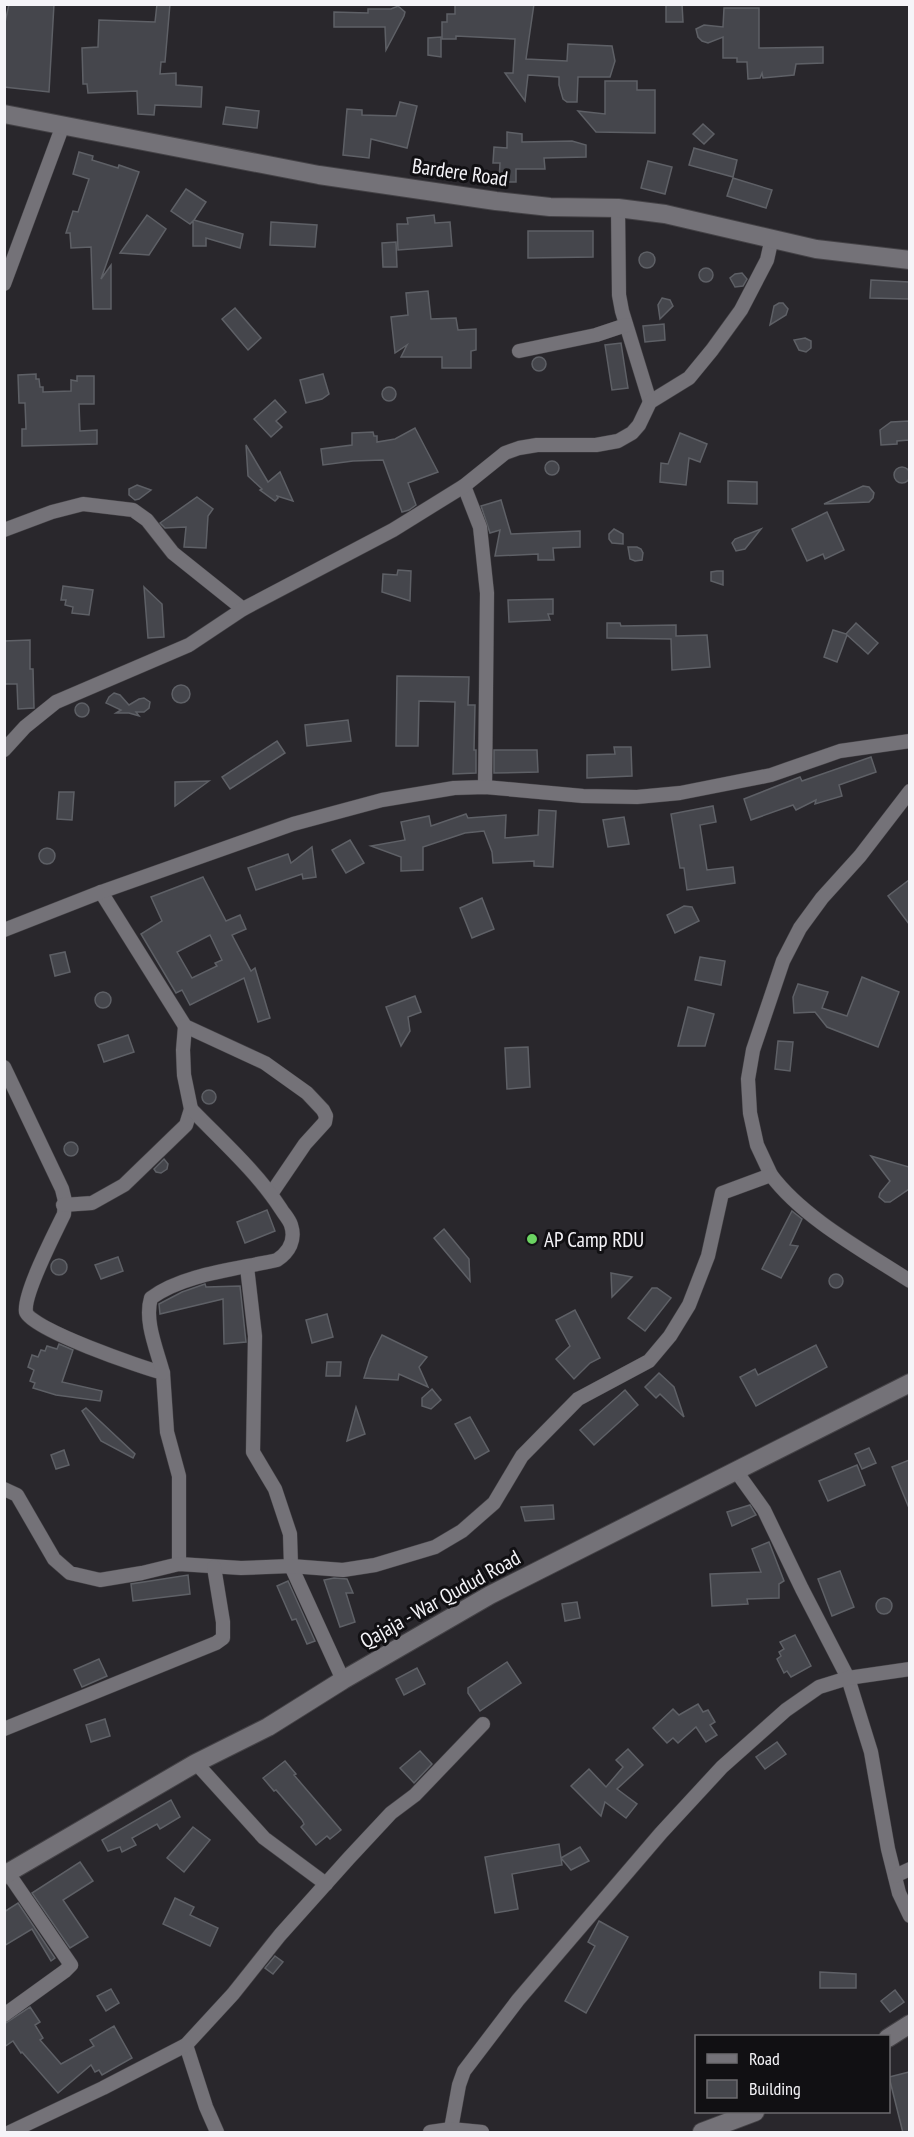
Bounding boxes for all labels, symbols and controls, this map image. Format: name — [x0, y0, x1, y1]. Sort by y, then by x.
street label: Bardere Road — [410, 152, 510, 192]
place label: AP Camp RDU — [544, 1226, 644, 1253]
marker: AP Camp RDU — [525, 1232, 539, 1246]
street label: Qajaja - War Qudud Road — [355, 1544, 525, 1654]
legend — [695, 2035, 890, 2113]
text: Road — [749, 2047, 780, 2070]
text: Building — [749, 2077, 801, 2100]

